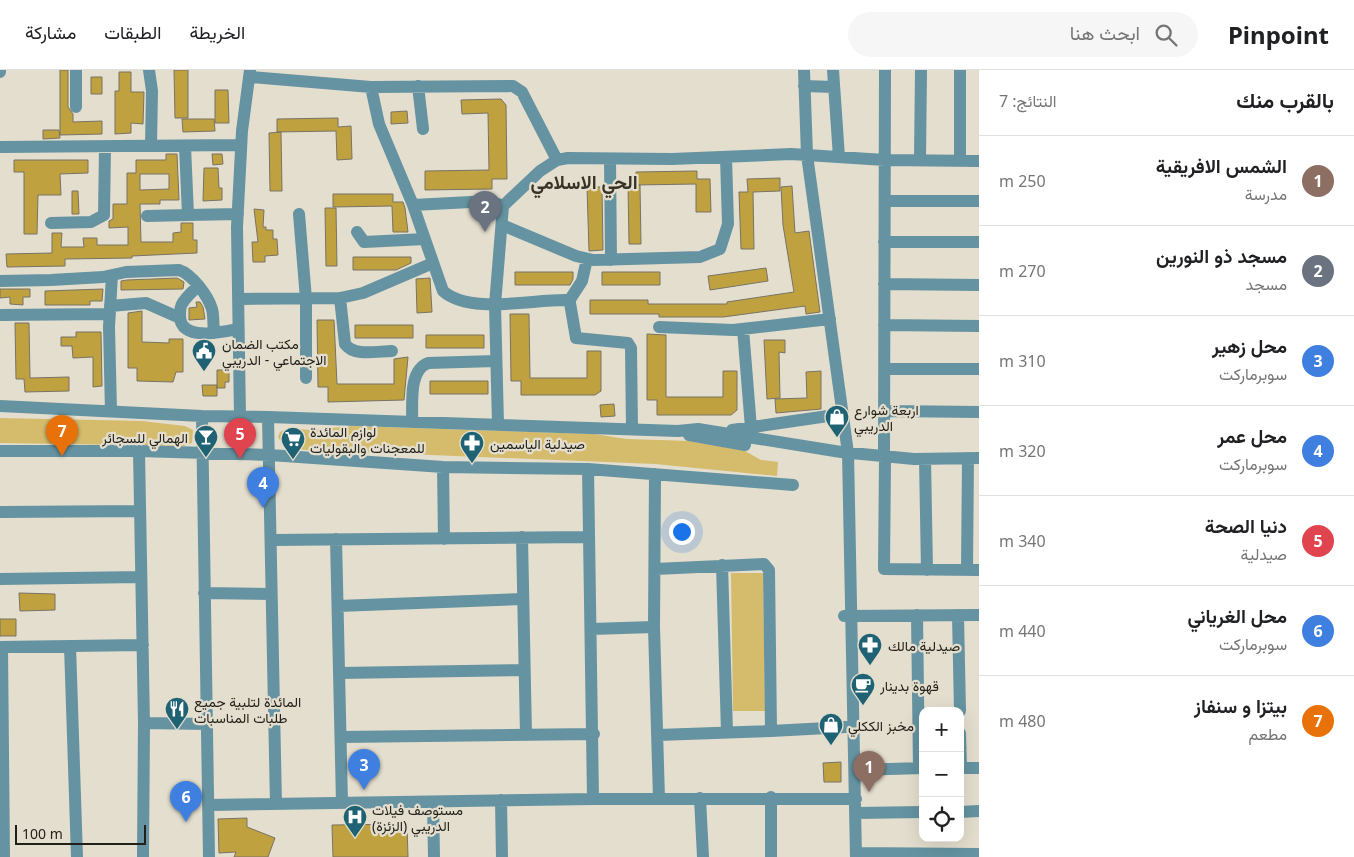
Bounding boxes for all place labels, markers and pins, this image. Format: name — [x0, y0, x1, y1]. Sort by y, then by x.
pin: 2 — [469, 191, 501, 232]
place label: مكتب الضمان الاجتماعي - الدريبي — [222, 334, 327, 372]
public building icon: مكتب الضمان الاجتماعي - الدريبي — [191, 338, 217, 372]
place label: اربعة شوارع الدريبي — [854, 400, 919, 438]
shop icon: اربعة شوارع الدريبي — [824, 404, 850, 438]
pin: 7 — [46, 415, 78, 456]
pin: 5 — [224, 418, 256, 459]
place label: لوازم المائدة للمعجنات والبقوليات — [310, 422, 425, 457]
bar icon: الهمالي للسجائر — [193, 424, 219, 458]
supermarket icon: لوازم المائدة للمعجنات والبقوليات — [280, 426, 306, 460]
place label: الهمالي للسجائر — [101, 428, 188, 450]
pharmacy icon: صيدلية الياسمين — [459, 430, 485, 464]
place label: صيدلية الياسمين — [490, 434, 585, 453]
pin: 4 — [247, 467, 279, 508]
pharmacy icon: صيدلية مالك — [857, 632, 883, 666]
place label: صيدلية مالك — [888, 636, 960, 655]
cafe icon: قهوة بدينار — [850, 672, 876, 706]
place label: قهوة بدينار — [879, 676, 939, 695]
place label: المائدة لتلبية جميع طلبات المناسبات — [194, 692, 301, 727]
restaurant icon: المائدة لتلبية جميع طلبات المناسبات — [164, 696, 190, 730]
shop icon: مخبز الككلي — [818, 712, 844, 746]
place label: مخبز الككلي — [848, 716, 914, 738]
pin: 3 — [348, 749, 380, 790]
pin: 1 — [853, 751, 885, 792]
pin: 6 — [170, 781, 202, 822]
place label: مستوصف فيلات الدريبي (الزئزة) — [372, 800, 463, 838]
hospital icon: مستوصف فيلات الدريبي (الزئزة) — [342, 804, 368, 838]

